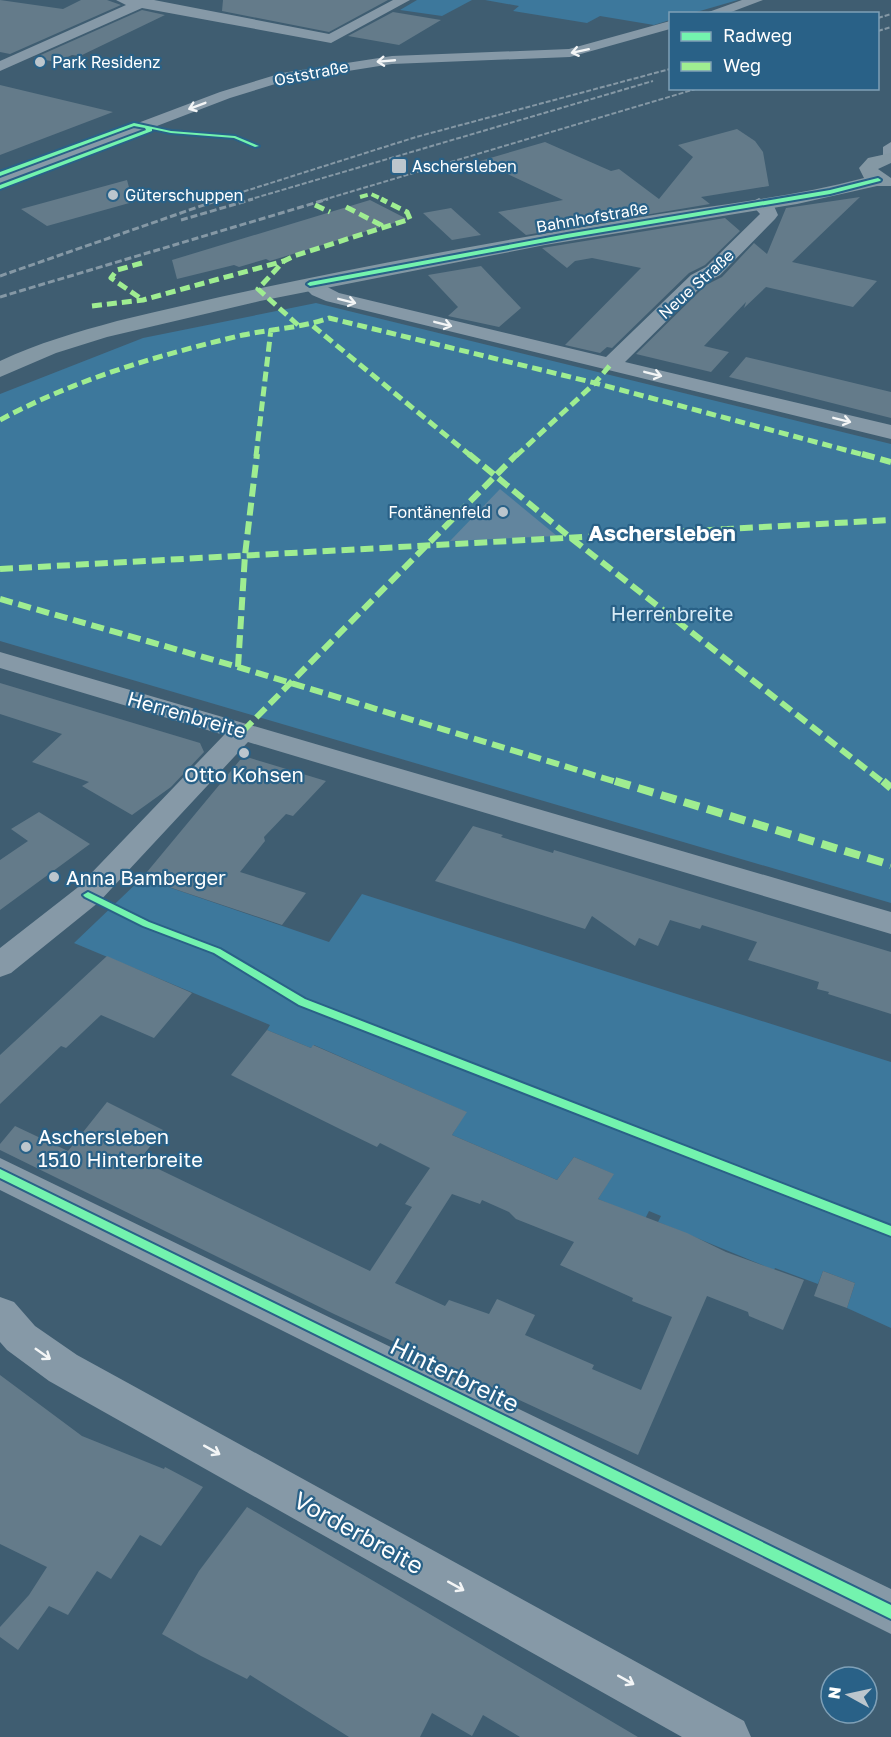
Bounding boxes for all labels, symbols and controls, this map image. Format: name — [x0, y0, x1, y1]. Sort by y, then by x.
legend — [669, 12, 879, 90]
text: Radweg — [723, 24, 792, 46]
one-way arrow — [571, 46, 591, 57]
place label: Park Residenz — [52, 52, 161, 72]
text: Weg — [723, 54, 761, 76]
marker: Park Residenz — [33, 55, 47, 69]
street label: Oststraße — [272, 56, 350, 90]
one-way arrow — [376, 56, 396, 67]
one-way arrow — [188, 101, 207, 112]
place label: Aschersleben — [412, 156, 517, 176]
marker: Aschersleben — [390, 157, 408, 175]
place label: Güterschuppen — [125, 185, 243, 205]
marker: Güterschuppen — [106, 188, 120, 202]
street label: Bahnhofstraße — [535, 197, 649, 237]
street label: Neue Straße — [654, 245, 738, 323]
one-way arrow — [337, 295, 356, 307]
one-way arrow — [433, 318, 452, 330]
one-way arrow — [643, 369, 662, 381]
one-way arrow — [832, 415, 852, 426]
place label: Fontänenfeld — [388, 502, 491, 522]
marker: Fontänenfeld — [496, 505, 510, 519]
district label: Aschersleben — [588, 519, 736, 546]
park label: Herrenbreite — [611, 601, 733, 625]
street label: Herrenbreite — [125, 686, 249, 742]
marker: Otto Kohsen — [237, 746, 251, 760]
place label: Otto Kohsen — [184, 762, 304, 786]
place label: Anna Bamberger — [66, 865, 226, 889]
marker: Anna Bamberger — [47, 870, 61, 884]
place label: Aschersleben 1510 Hinterbreite — [38, 1124, 203, 1171]
marker: Aschersleben 1510 Hinterbreite — [19, 1140, 33, 1154]
street label: Hinterbreite — [386, 1330, 524, 1418]
one-way arrow — [34, 1348, 50, 1360]
one-way arrow — [203, 1444, 220, 1456]
street label: Vorderbreite — [289, 1484, 429, 1580]
one-way arrow — [447, 1580, 464, 1592]
north arrow — [819, 1665, 879, 1725]
one-way arrow — [617, 1675, 635, 1686]
text: N — [823, 1685, 845, 1700]

